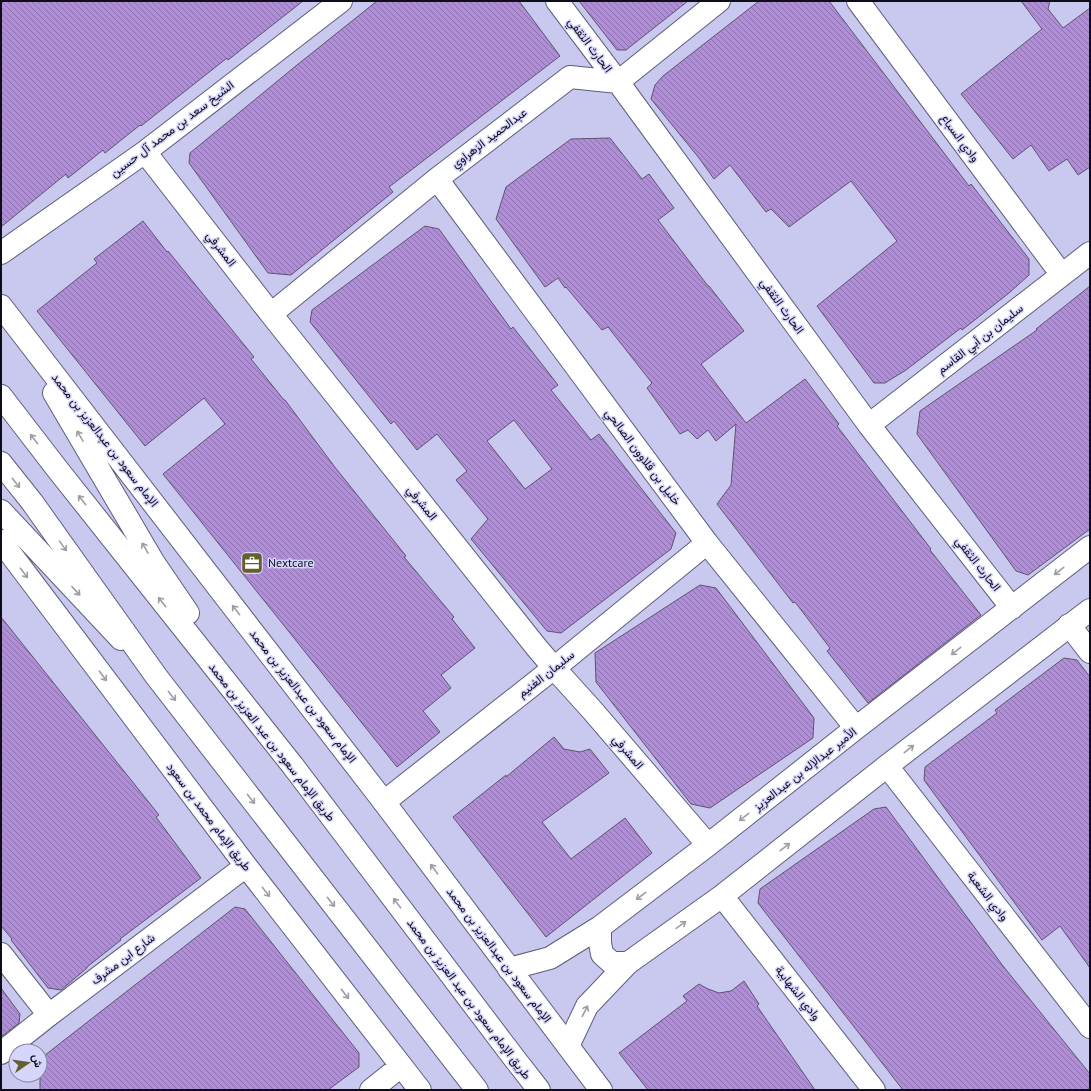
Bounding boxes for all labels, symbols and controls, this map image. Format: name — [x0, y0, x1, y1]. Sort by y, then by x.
street label: الحارث الثقفي — [562, 14, 616, 77]
street label: الشيخ سعد بن محمد آل حسين — [107, 77, 238, 182]
street label: عبدالحميد الزهراوي — [448, 104, 531, 173]
street label: وادي السباع — [935, 111, 983, 166]
street label: المشرفي — [201, 228, 240, 271]
street label: الحارث الثقفي — [755, 275, 808, 338]
street label: سليمان بن أبي القاسم — [934, 300, 1028, 379]
street label: الإمام سعود بن عبدالعزيز بن محمد — [48, 370, 162, 510]
street label: خليل بن قلاوون الصالحي — [600, 405, 685, 510]
one-way arrow — [75, 430, 83, 442]
one-way arrow — [30, 434, 39, 445]
one-way arrow — [12, 477, 21, 488]
street label: المشرفي — [402, 482, 441, 525]
one-way arrow — [77, 494, 86, 505]
street label: الحارث الثقفي — [950, 533, 1004, 596]
one-way arrow — [58, 540, 67, 551]
one-way arrow — [141, 542, 149, 554]
office icon: Nextcare — [239, 550, 265, 576]
place label: Nextcare — [268, 555, 314, 570]
one-way arrow — [20, 567, 29, 578]
one-way arrow — [1054, 567, 1065, 576]
one-way arrow — [71, 586, 81, 596]
one-way arrow — [158, 596, 167, 607]
one-way arrow — [232, 604, 240, 615]
street label: الإمام سعود بن عبدالعزيز بن محمد — [246, 626, 360, 766]
street label: سليمان الغنيم — [514, 647, 578, 701]
one-way arrow — [951, 647, 962, 655]
street label: طريق الإمام سعود بن عبد العزيز بن محمد — [205, 659, 339, 825]
one-way arrow — [99, 671, 107, 682]
one-way arrow — [167, 691, 176, 702]
street label: الأمير عبدالإله بن عبدالعزيز — [749, 724, 860, 815]
street label: المشرفي — [607, 732, 647, 774]
one-way arrow — [903, 745, 914, 753]
street label: طريق الإمام محمد بن سعود — [163, 759, 255, 875]
one-way arrow — [247, 793, 256, 804]
one-way arrow — [738, 813, 749, 822]
one-way arrow — [779, 842, 790, 851]
one-way arrow — [430, 864, 438, 875]
street label: وادي الشعبة — [962, 868, 1013, 925]
street label: الإمام سعود بن عبدالعزيز بن محمد — [443, 884, 555, 1026]
one-way arrow — [261, 886, 270, 897]
one-way arrow — [635, 892, 646, 900]
one-way arrow — [327, 896, 335, 907]
one-way arrow — [392, 898, 401, 909]
street label: طريق الإمام سعود بن عبد العزيز بن محمد — [403, 915, 535, 1083]
one-way arrow — [675, 921, 686, 929]
street label: شارع ابن مشرف — [88, 930, 159, 989]
street label: وادي الشهابية — [770, 962, 824, 1025]
one-way arrow — [341, 989, 350, 1000]
one-way arrow — [582, 1005, 589, 1017]
north arrow — [8, 1043, 48, 1083]
text: ش — [29, 1053, 46, 1069]

